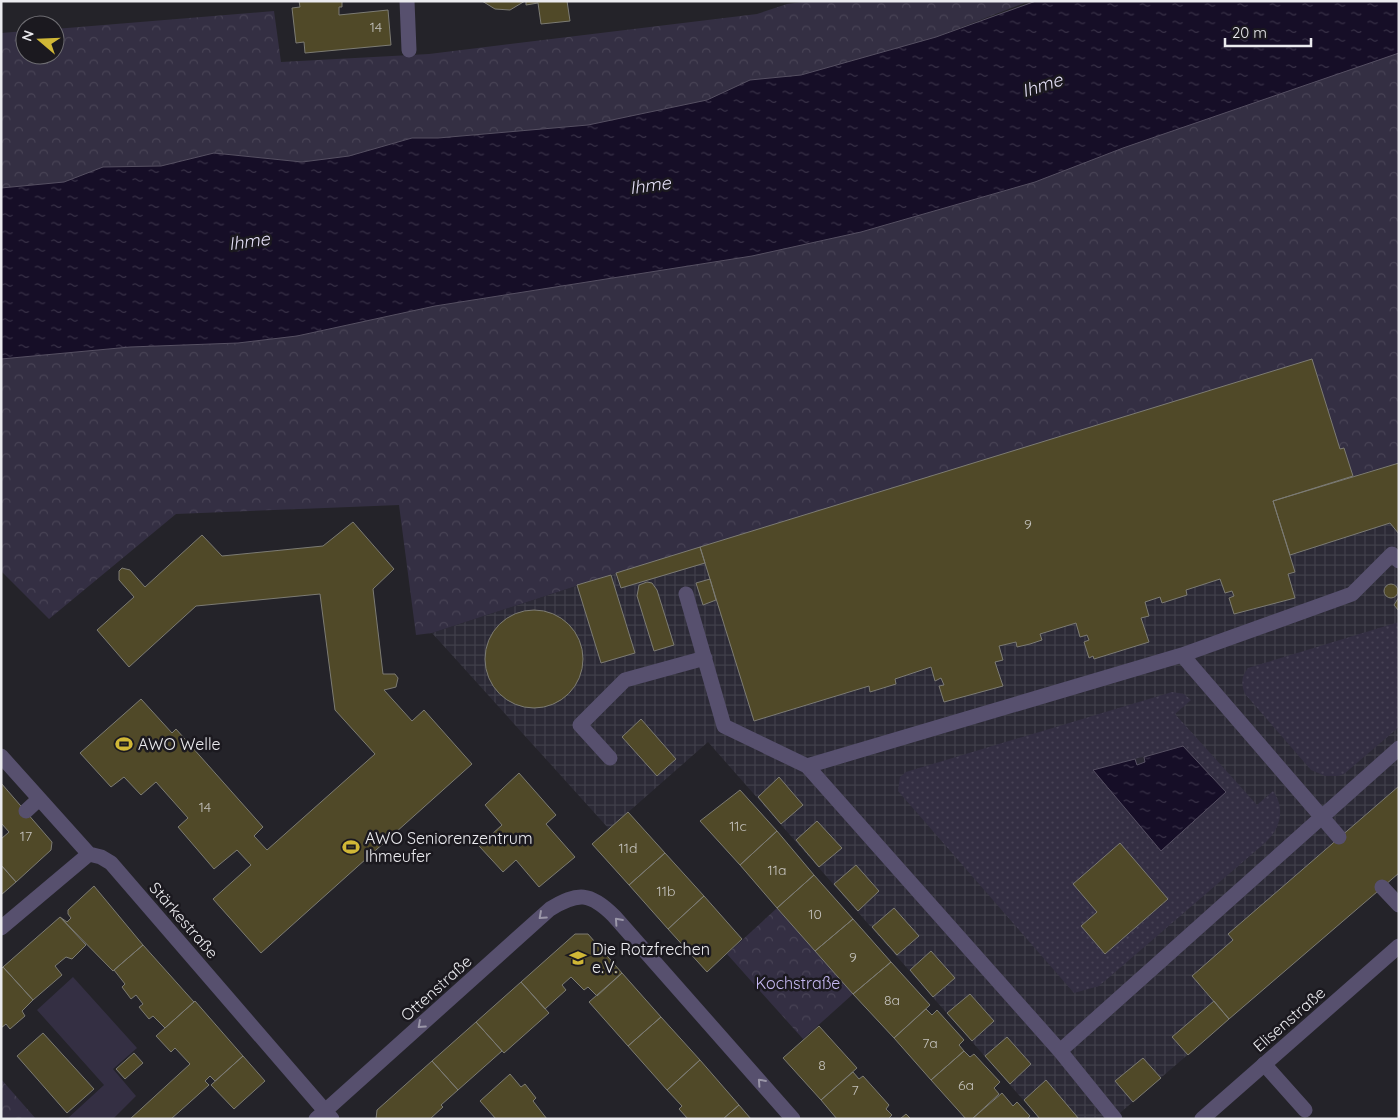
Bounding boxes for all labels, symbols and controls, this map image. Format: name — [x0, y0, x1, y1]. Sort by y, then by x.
north arrow — [15, 15, 65, 65]
scale bar — [1225, 15, 1311, 47]
house number: 14 — [370, 18, 382, 36]
text: 20 m — [1232, 23, 1267, 42]
text: N — [18, 28, 38, 44]
water label: Ihme — [1019, 67, 1066, 102]
water label: Ihme — [628, 171, 673, 199]
water label: Ihme — [227, 227, 272, 255]
house number: 9 — [1024, 515, 1032, 533]
sports icon: AWO Welle — [114, 734, 134, 754]
place label: AWO Welle — [138, 734, 221, 754]
house number: 14 — [199, 798, 211, 816]
house number: 11c — [729, 817, 747, 835]
house number: 17 — [20, 827, 32, 845]
place label: AWO Seniorenzentrum Ihmeufer — [365, 828, 533, 866]
sports icon: AWO Seniorenzentrum Ihmeufer — [341, 837, 361, 857]
house number: 11d — [619, 839, 637, 857]
house number: 11a — [768, 861, 786, 879]
street label: Stärkestraße — [145, 878, 223, 962]
house number: 11b — [657, 882, 675, 900]
house number: 10 — [808, 905, 822, 923]
one-way arrow — [539, 910, 548, 919]
one-way arrow — [615, 918, 624, 927]
place label: Die Rotzfrechen e.V. — [592, 939, 710, 977]
school or university icon: Die Rotzfrechen e.V. — [568, 948, 588, 968]
house number: 9 — [849, 948, 857, 966]
street label: Ottenstraße — [396, 951, 476, 1025]
park label: Kochstraße — [756, 973, 840, 993]
street label: Elisenstraße — [1249, 982, 1329, 1056]
house number: 8a — [884, 991, 900, 1009]
one-way arrow — [418, 1019, 427, 1028]
house number: 7a — [922, 1034, 938, 1052]
house number: 8 — [818, 1056, 826, 1074]
house number: 6a — [958, 1076, 974, 1094]
one-way arrow — [758, 1079, 767, 1088]
house number: 7 — [851, 1081, 859, 1099]

